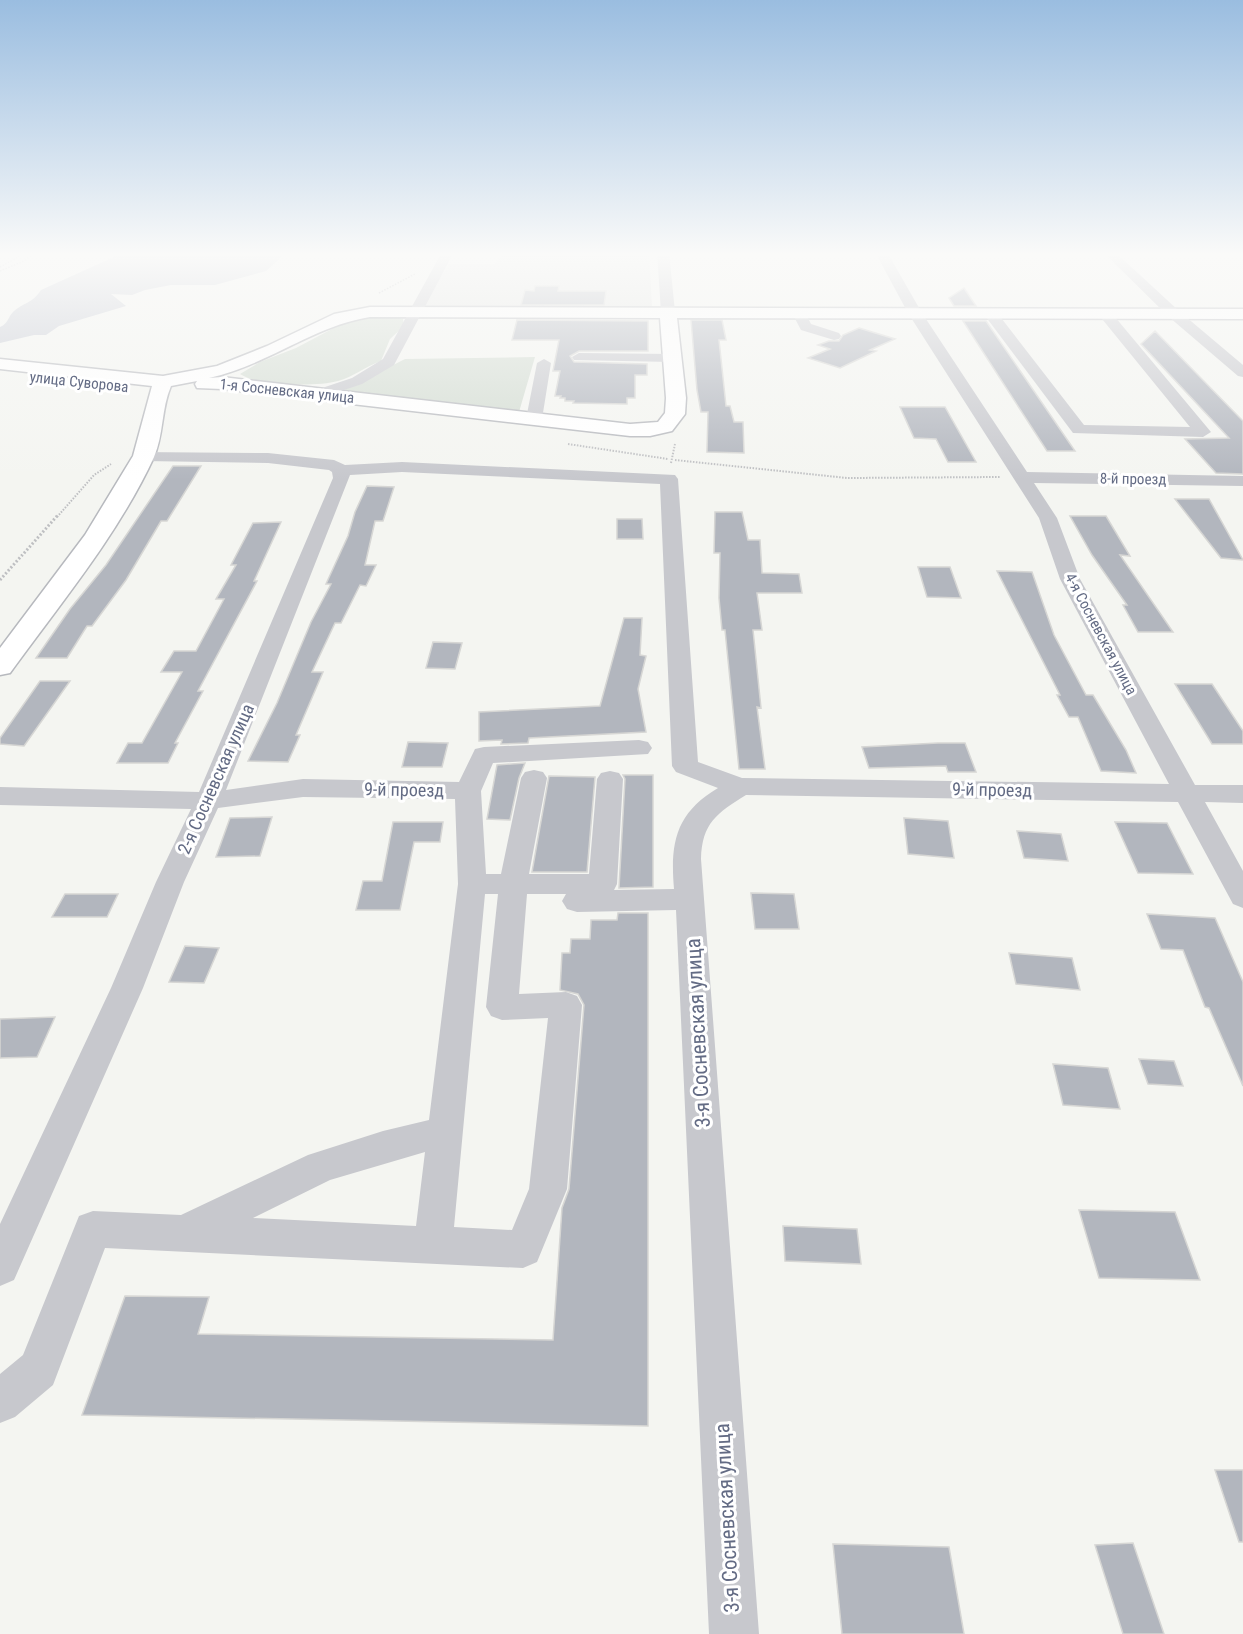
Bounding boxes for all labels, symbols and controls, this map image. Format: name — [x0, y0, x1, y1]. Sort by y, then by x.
street label: улица Суворова — [29, 368, 129, 396]
street label: 1-я Сосневская улица — [219, 375, 355, 407]
street label: 8-й проезд — [1100, 469, 1166, 489]
street label: 4-я Сосневская улица — [1061, 570, 1141, 698]
street label: 2-я Сосневская улица — [173, 700, 258, 857]
street label: 9-й проезд — [364, 778, 444, 801]
street label: 9-й проезд — [952, 778, 1032, 801]
street label: 3-я Сосневская улица — [681, 938, 715, 1128]
street label: 3-я Сосневская улица — [710, 1423, 744, 1613]

